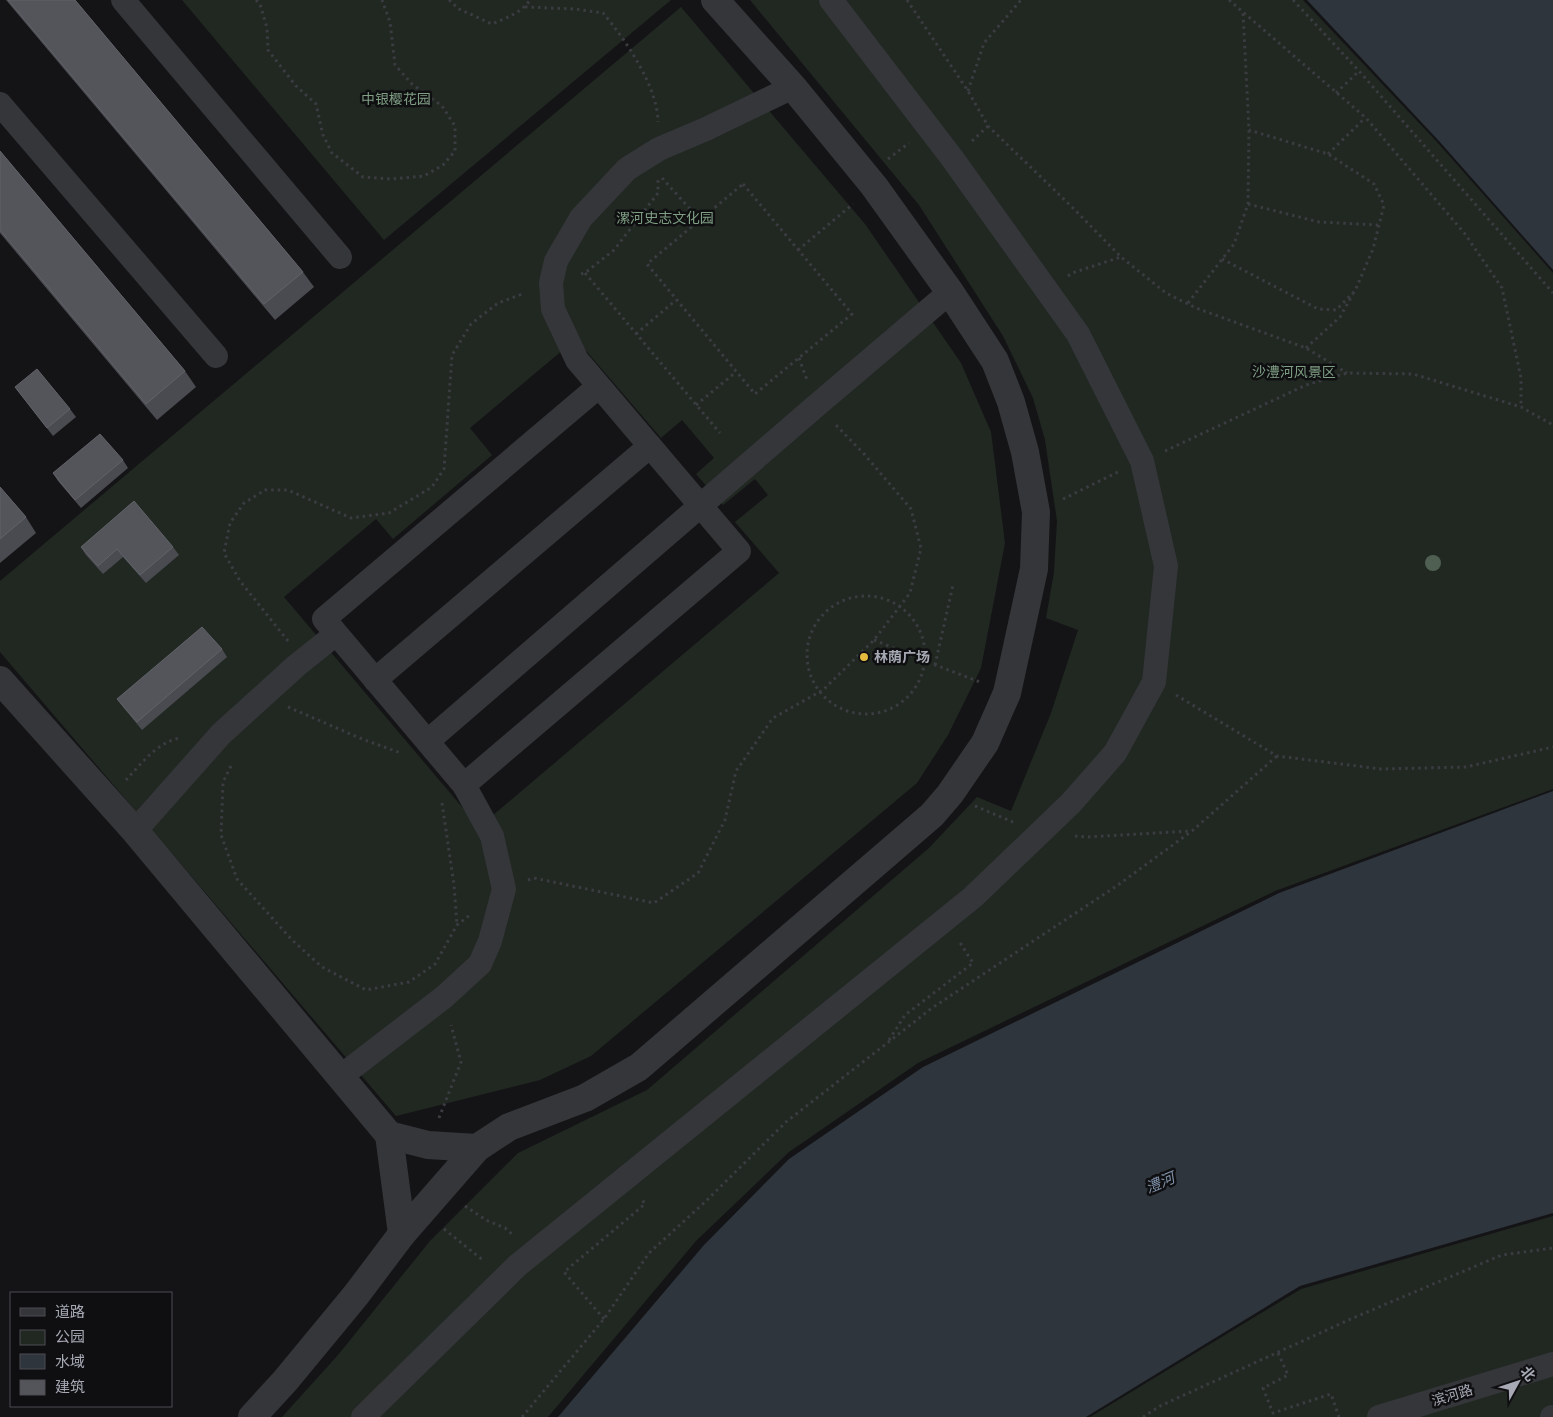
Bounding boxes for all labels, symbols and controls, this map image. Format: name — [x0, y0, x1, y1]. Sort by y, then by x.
park label: 中银樱花园 — [361, 89, 431, 109]
park label: 漯河史志文化园 — [616, 208, 714, 228]
park label: 沙澧河风景区 — [1252, 362, 1336, 382]
place label: 林荫广场 — [874, 647, 930, 667]
marker: 林荫广场 — [858, 651, 870, 663]
water label: 澧河 — [1142, 1166, 1181, 1199]
legend — [10, 1292, 172, 1407]
text: 道路 — [55, 1301, 85, 1323]
text: 公园 — [55, 1326, 85, 1348]
text: 水域 — [55, 1351, 85, 1373]
north arrow — [1493, 1357, 1543, 1407]
text: 北 — [1516, 1362, 1540, 1385]
text: 建筑 — [55, 1376, 85, 1398]
street label: 滨河路 — [1429, 1379, 1475, 1411]

